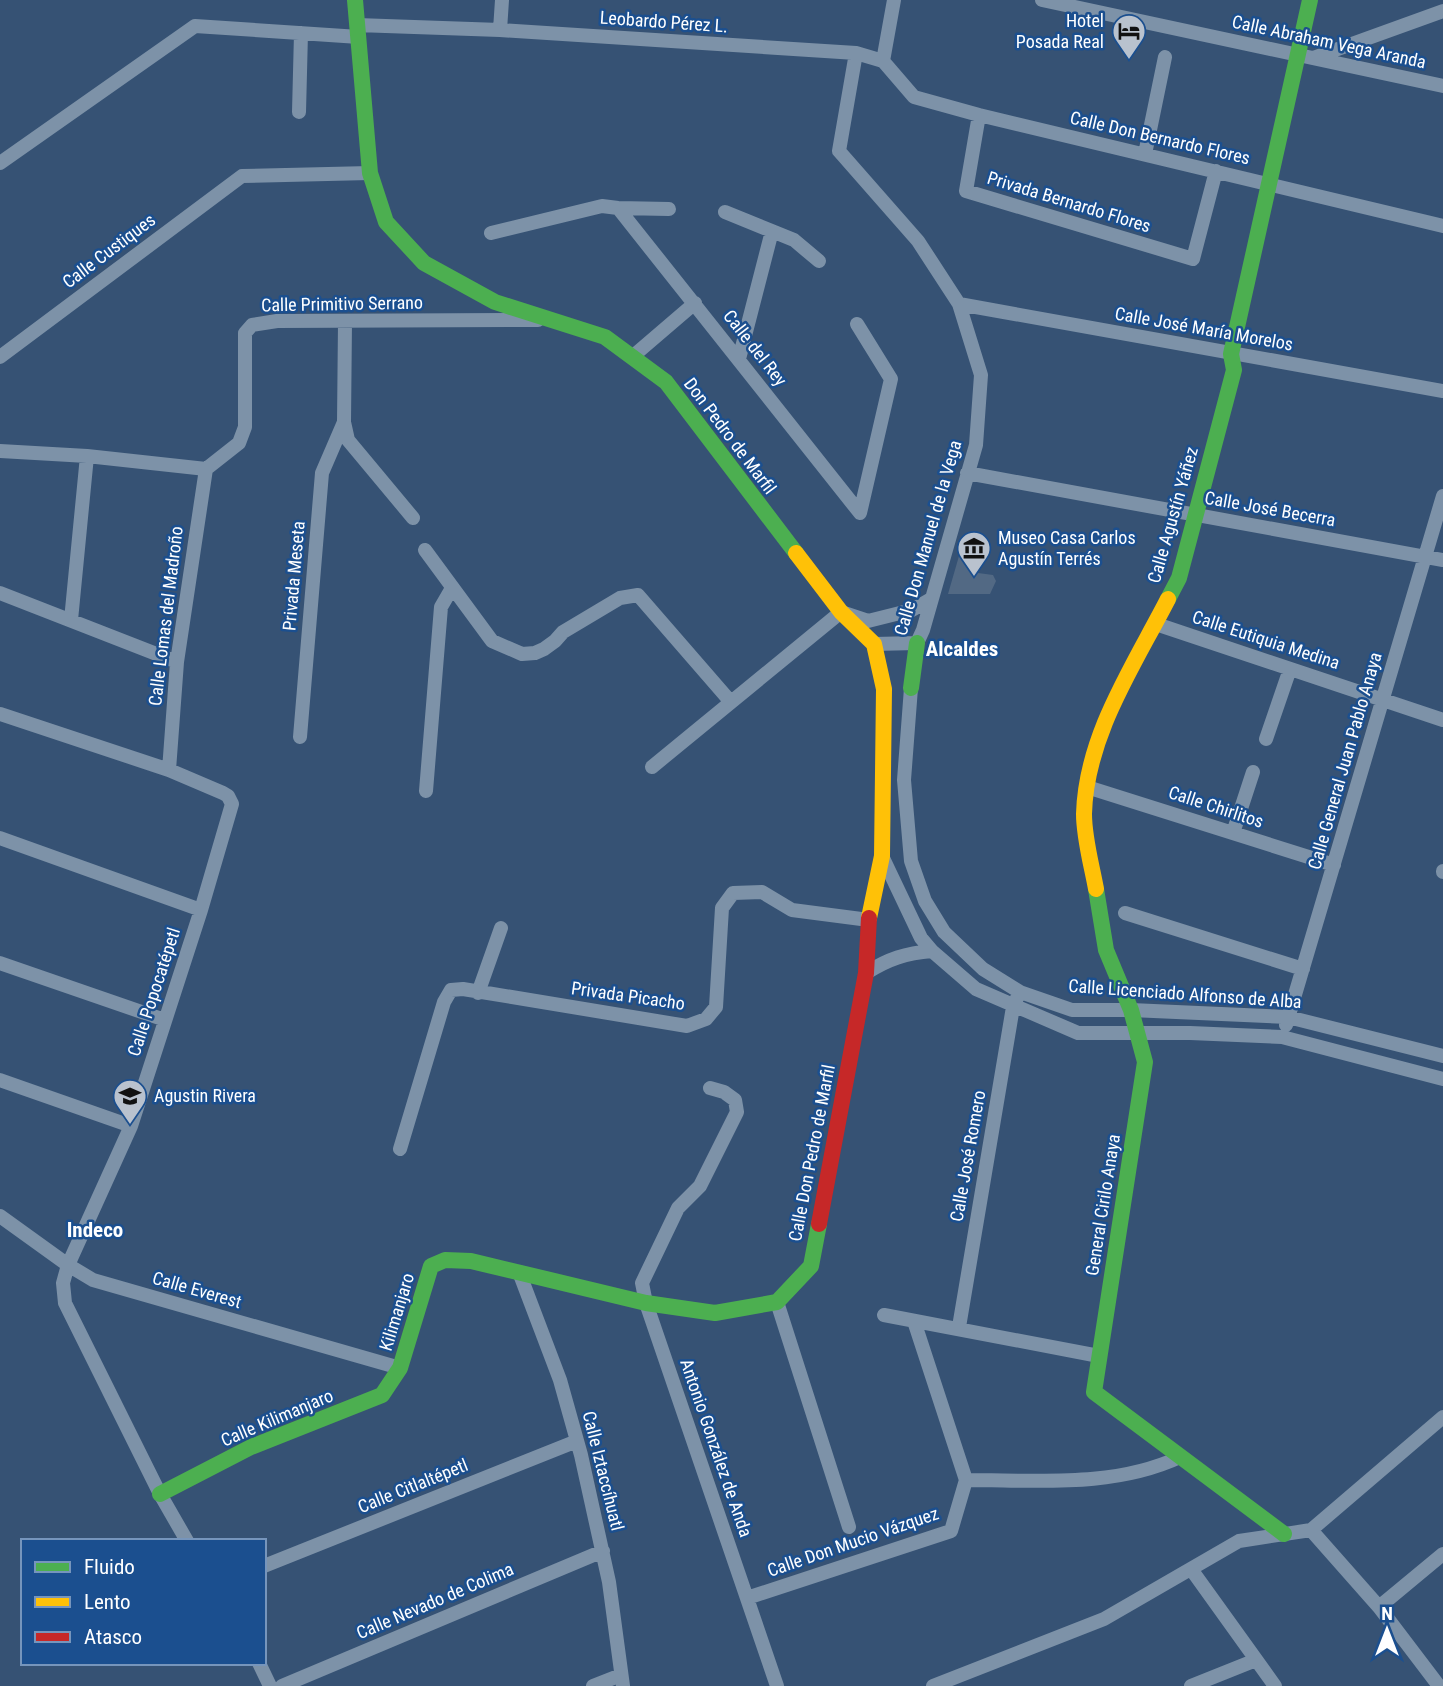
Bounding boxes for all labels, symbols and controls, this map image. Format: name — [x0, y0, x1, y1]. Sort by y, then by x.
street label: Leobardo Pérez L. — [599, 7, 729, 36]
place label: Hotel Posada Real — [1016, 10, 1104, 52]
street label: Calle Abraham Vega Aranda — [1230, 11, 1428, 72]
hotel icon: Hotel Posada Real — [1110, 12, 1148, 61]
street label: Calle Don Bernardo Flores — [1068, 107, 1252, 168]
street label: Privada Bernardo Flores — [985, 167, 1153, 236]
street label: Calle Custiques — [58, 209, 159, 292]
street label: Calle Primitivo Serrano — [261, 292, 423, 315]
street label: Calle José María Morelos — [1113, 302, 1295, 355]
street label: Calle del Rey — [719, 306, 792, 390]
street label: Don Pedro de Marfil — [680, 373, 781, 498]
street label: Calle Don Manuel de la Vega — [890, 438, 965, 638]
street label: Calle Agustín Yáñez — [1143, 444, 1202, 585]
street label: Calle José Becerra — [1203, 487, 1337, 530]
street label: Privada Meseta — [278, 520, 309, 632]
street label: Calle Lomas del Madroño — [144, 525, 187, 707]
place label: Museo Casa Carlos Agustín Terrés — [998, 527, 1136, 569]
museum icon: Museo Casa Carlos Agustín Terrés — [955, 529, 993, 578]
street label: Calle Eutiquia Medina — [1190, 606, 1342, 673]
district label: Alcaldes — [926, 637, 998, 661]
street label: Calle General Juan Pablo Anaya — [1303, 650, 1386, 872]
street label: Calle Chirlitos — [1166, 781, 1266, 832]
street label: Calle Popocatépetl — [123, 925, 184, 1059]
street label: Calle Licenciado Alfonso de Alba — [1068, 975, 1302, 1012]
street label: Privada Picacho — [570, 977, 686, 1014]
street label: Calle Don Pedro de Marfil — [784, 1063, 839, 1243]
school or university icon: Agustin Rivera — [111, 1077, 149, 1126]
place label: Agustin Rivera — [154, 1085, 256, 1106]
street label: Calle José Romero — [946, 1089, 989, 1223]
street label: General Cirilo Anaya — [1081, 1133, 1124, 1277]
district label: Indeco — [67, 1218, 123, 1242]
street label: Calle Everest — [150, 1267, 244, 1312]
street label: Kilimanjaro — [375, 1270, 418, 1353]
street label: Antonio González de Anda — [676, 1356, 757, 1540]
street label: Calle Kilimanjaro — [218, 1384, 336, 1451]
street label: Calle Iztaccíhuatl — [578, 1409, 628, 1533]
street label: Calle Citlaltépetl — [355, 1454, 471, 1517]
street label: Calle Don Mucio Vázquez — [764, 1502, 941, 1581]
legend — [21, 1539, 266, 1665]
text: Fluido — [84, 1555, 135, 1579]
street label: Calle Nevado de Colima — [353, 1558, 517, 1643]
text: Lento — [84, 1590, 131, 1614]
north arrow — [1352, 1595, 1422, 1665]
text: N — [1381, 1602, 1393, 1625]
text: Atasco — [84, 1625, 142, 1649]

